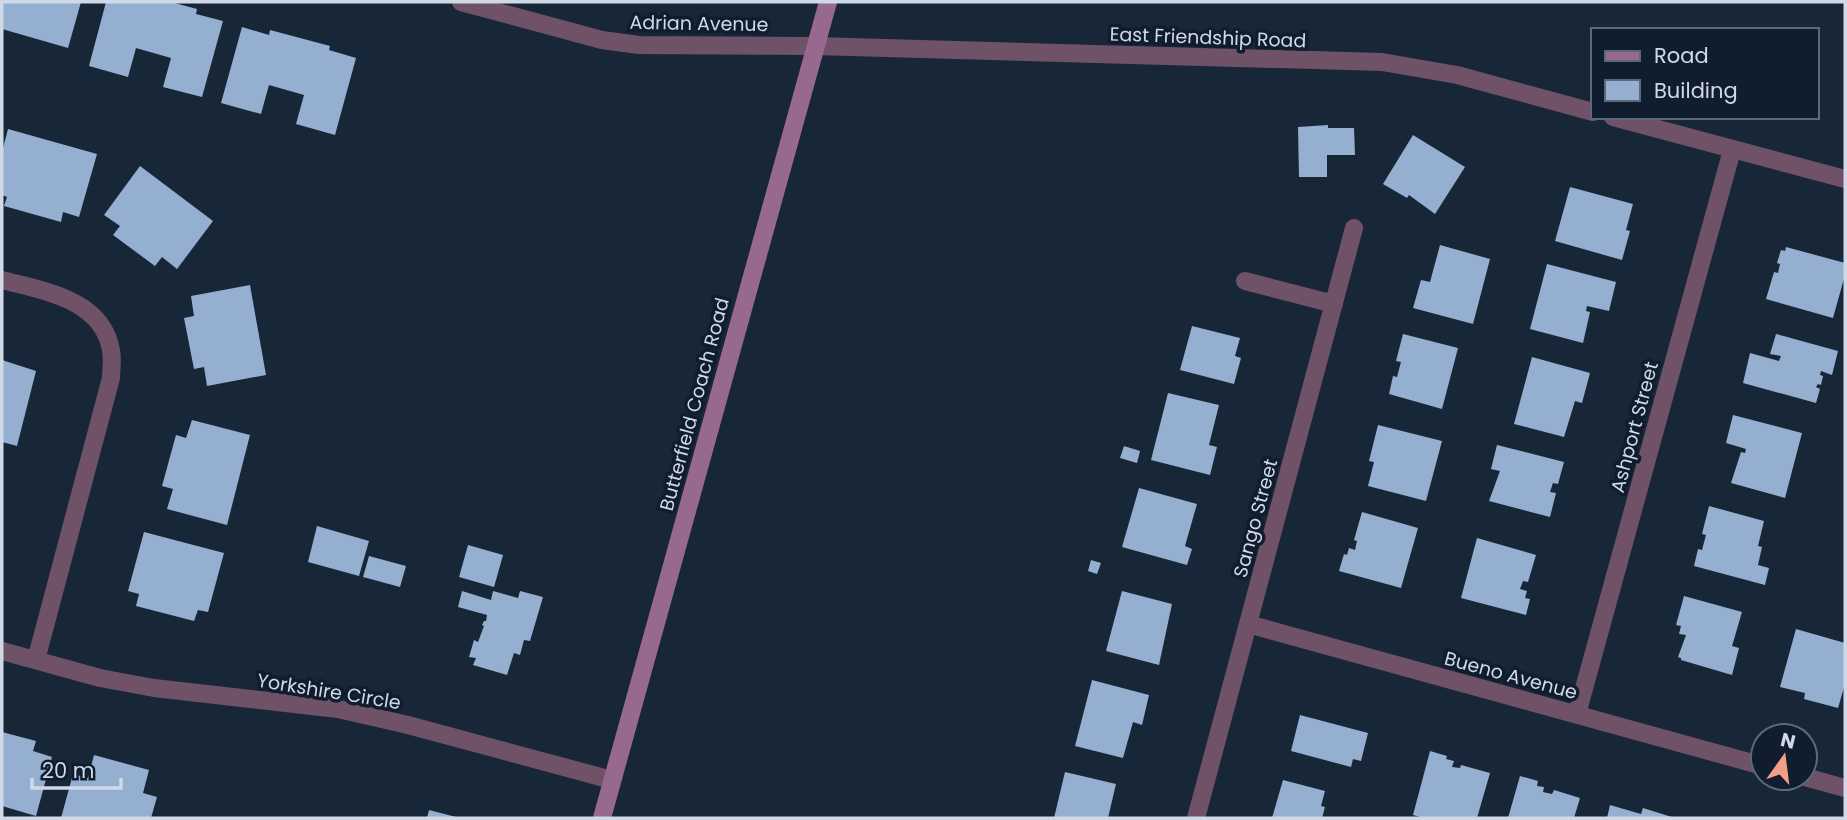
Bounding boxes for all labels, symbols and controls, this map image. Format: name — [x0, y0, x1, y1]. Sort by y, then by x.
street label: Adrian Avenue — [629, 9, 769, 38]
street label: East Friendship Road — [1109, 21, 1307, 54]
legend — [1591, 28, 1819, 119]
text: Road — [1654, 41, 1709, 70]
text: Building — [1654, 76, 1738, 105]
street label: Butterfield Coach Road — [653, 295, 736, 514]
street label: Ashport Street — [1604, 359, 1665, 496]
street label: Sango Street — [1227, 456, 1284, 580]
street label: Bueno Avenue — [1442, 645, 1580, 706]
street label: Yorkshire Circle — [255, 667, 403, 716]
north arrow — [1749, 722, 1819, 792]
text: N — [1778, 726, 1798, 756]
scale bar — [32, 746, 121, 790]
text: 20 m — [42, 756, 95, 785]

